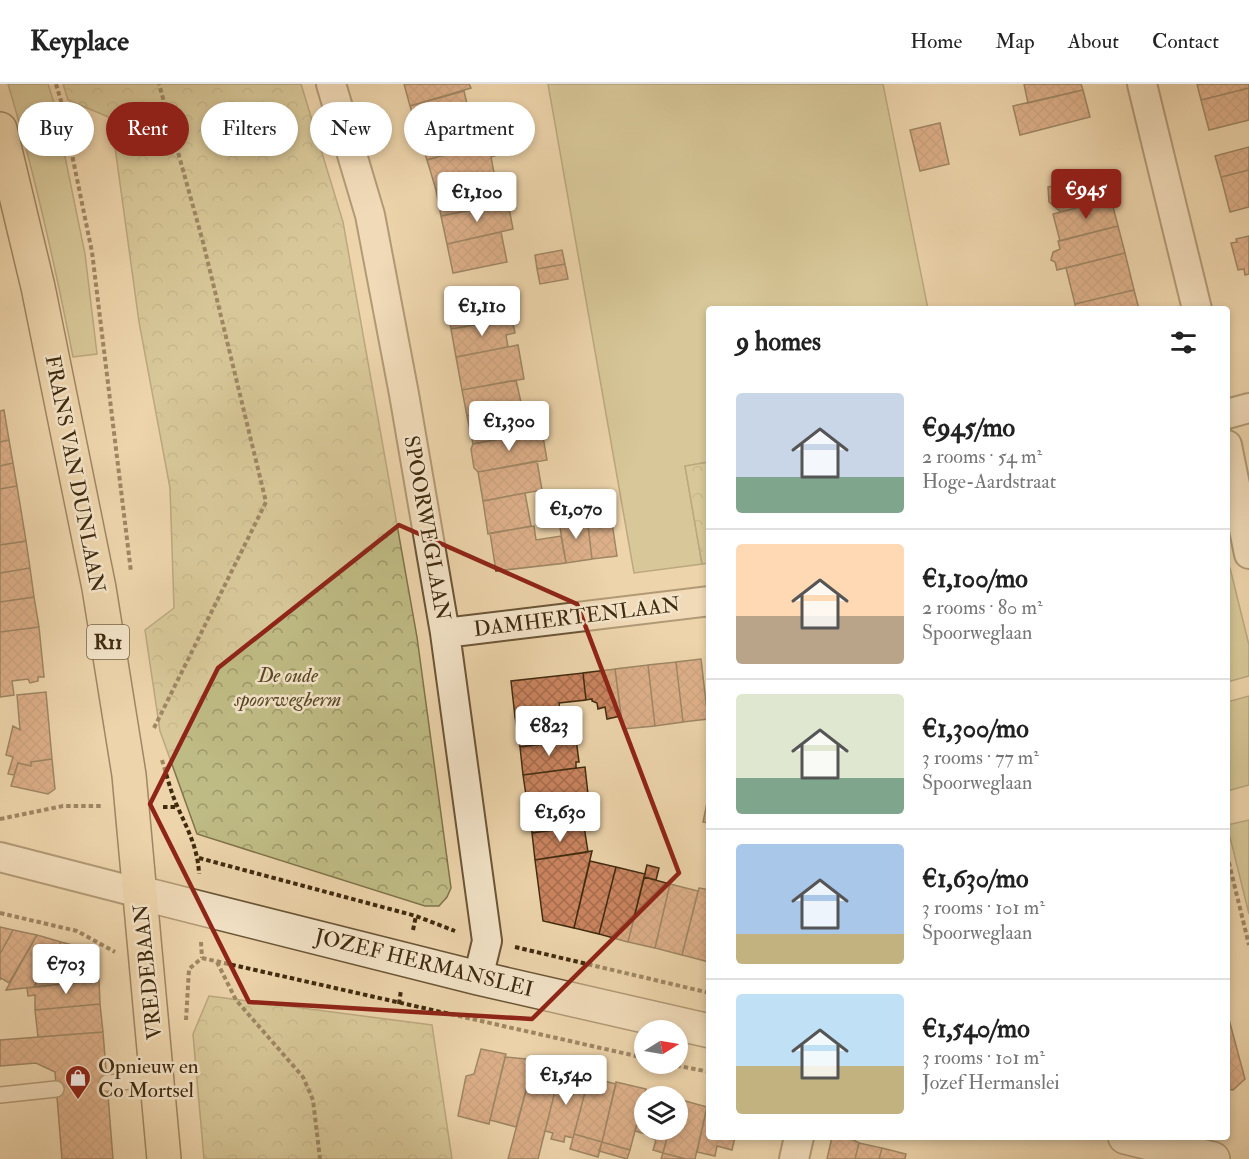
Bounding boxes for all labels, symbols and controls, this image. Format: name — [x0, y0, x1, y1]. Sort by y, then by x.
text: Keyplace — [30, 24, 129, 59]
text: Home — [910, 28, 962, 55]
text: Map — [995, 28, 1035, 55]
text: About — [1068, 28, 1119, 55]
text: Contact — [1152, 28, 1219, 55]
chip: Buy — [18, 102, 94, 156]
chip: Rent — [106, 102, 189, 156]
chip: Filters — [201, 102, 298, 156]
chip: New — [310, 102, 392, 156]
chip: Apartment — [404, 102, 535, 156]
pin: €945 — [1050, 169, 1122, 220]
pin: €1,100 — [428, 172, 526, 223]
text: €945 — [1065, 176, 1107, 201]
text: €1,100 — [451, 179, 503, 204]
pin: €1,110 — [433, 286, 531, 337]
text: €1,110 — [458, 293, 506, 318]
text: 9 homes — [736, 326, 821, 358]
icon: filters — [1167, 326, 1200, 359]
street label: FRANS VAN DUNLAAN — [39, 353, 111, 595]
pin: €1,300 — [460, 401, 558, 452]
text: €1,300 — [483, 408, 535, 433]
text: €945/mo — [922, 412, 1015, 444]
icon: home — [784, 417, 856, 489]
street label: SPOORWEGLAAN — [397, 433, 457, 623]
text: 2 rooms · 54 m² — [922, 444, 1042, 469]
text: Hoge-Aardstraat — [922, 469, 1056, 494]
pin: €1,070 — [527, 489, 625, 540]
text: €1,070 — [549, 496, 603, 521]
text: €1,100/mo — [922, 563, 1028, 595]
icon: home — [784, 568, 856, 640]
street label: DAMHERTENLAAN — [472, 591, 682, 643]
text: 2 rooms · 80 m² — [922, 595, 1043, 620]
text: Spoorweglaan — [922, 620, 1032, 645]
road number: R11 — [87, 625, 129, 659]
park label: De oude spoorwegberm — [234, 662, 341, 713]
pin: €823 — [513, 706, 585, 757]
text: €823 — [530, 713, 568, 738]
text: €1,300/mo — [922, 713, 1029, 745]
icon: home — [784, 718, 856, 790]
text: 3 rooms · 77 m² — [922, 745, 1039, 770]
text: Spoorweglaan — [922, 770, 1032, 795]
pin: €1,630 — [511, 792, 609, 843]
text: €1,630 — [534, 799, 586, 824]
text: €1,630/mo — [922, 863, 1028, 895]
icon: home — [784, 868, 856, 940]
text: 3 rooms · 101 m² — [922, 895, 1045, 920]
street label: VREDEBAAN — [127, 903, 169, 1041]
text: Spoorweglaan — [922, 920, 1032, 945]
street label: JOZEF HERMANSLEI — [311, 923, 536, 1003]
pin: €703 — [30, 944, 102, 995]
text: €703 — [47, 951, 85, 976]
text: €1,540/mo — [922, 1013, 1030, 1045]
icon: home — [784, 1018, 856, 1090]
north arrow — [634, 1020, 688, 1074]
map controls — [634, 1020, 688, 1140]
text: 3 rooms · 101 m² — [922, 1045, 1045, 1070]
place label: Opnieuw en Co Mortsel — [98, 1053, 199, 1104]
pin: €1,540 — [517, 1055, 615, 1106]
text: €1,540 — [540, 1062, 592, 1087]
shop icon: Opnieuw en Co Mortsel — [63, 1063, 93, 1101]
text: Jozef Hermanslei — [922, 1070, 1060, 1095]
button: layers — [634, 1086, 688, 1140]

